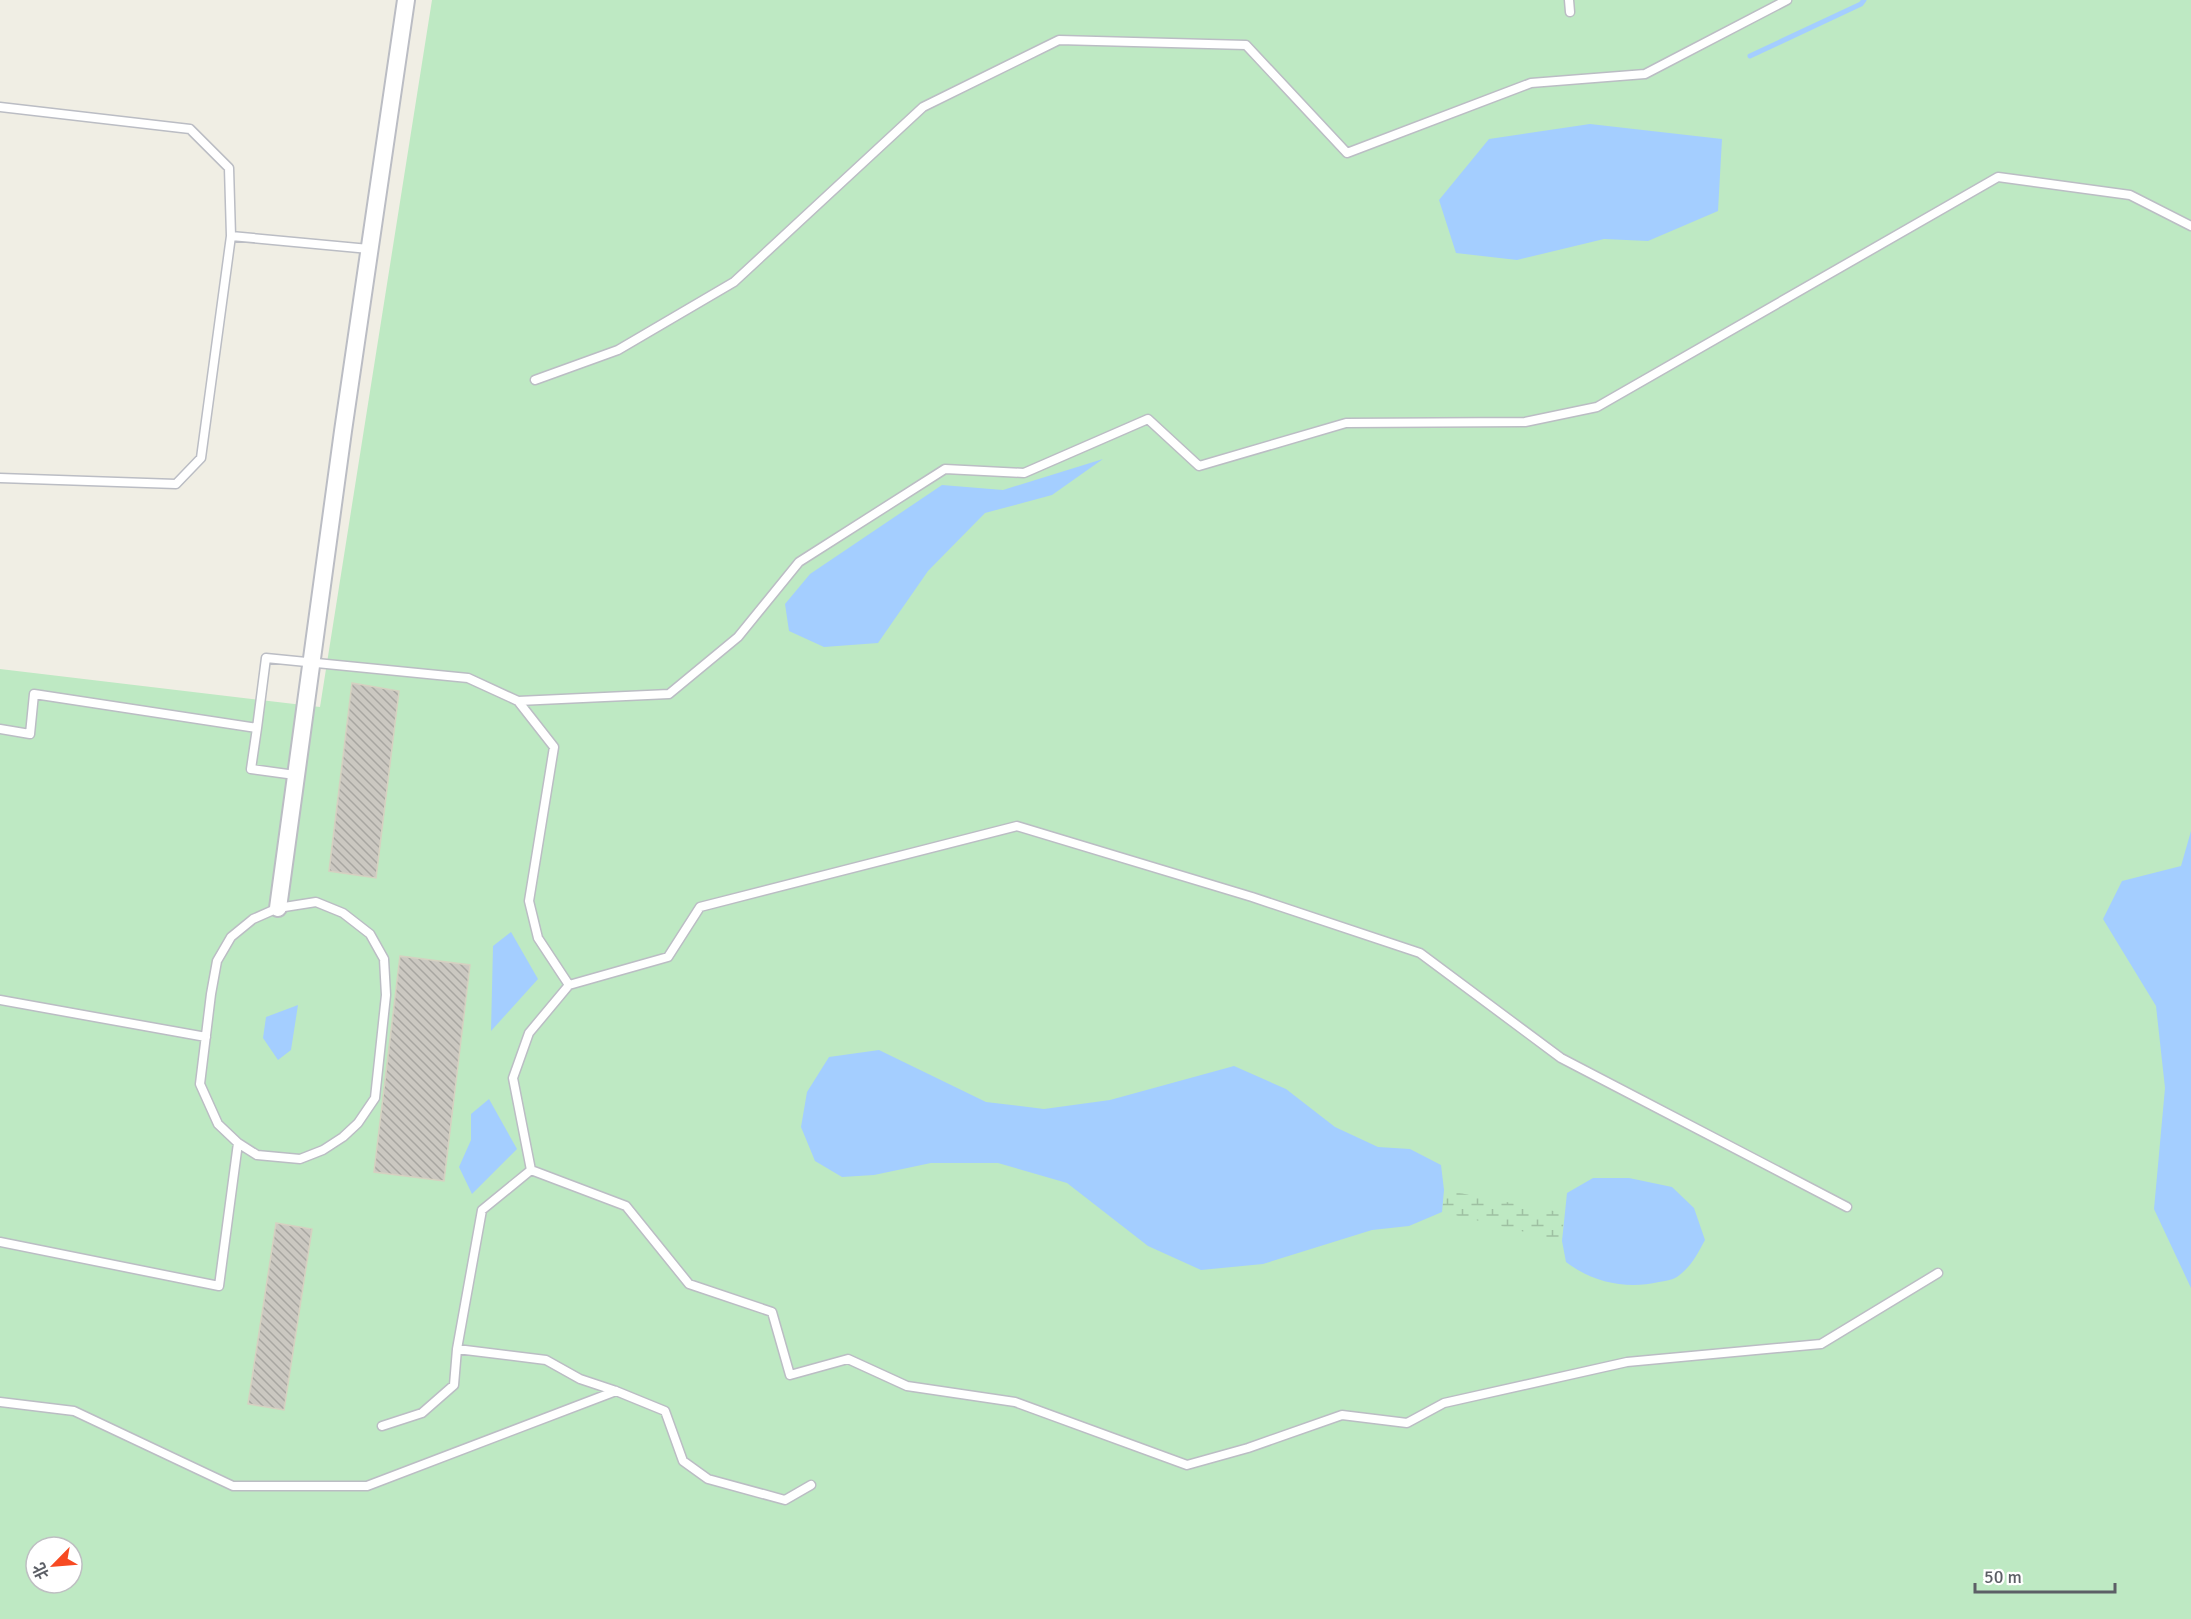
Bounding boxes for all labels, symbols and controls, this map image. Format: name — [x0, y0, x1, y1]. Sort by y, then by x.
north arrow — [24, 1535, 84, 1595]
scale bar — [1975, 1556, 2114, 1594]
text: 北 — [29, 1559, 54, 1582]
text: 50 m — [1984, 1566, 2022, 1588]

